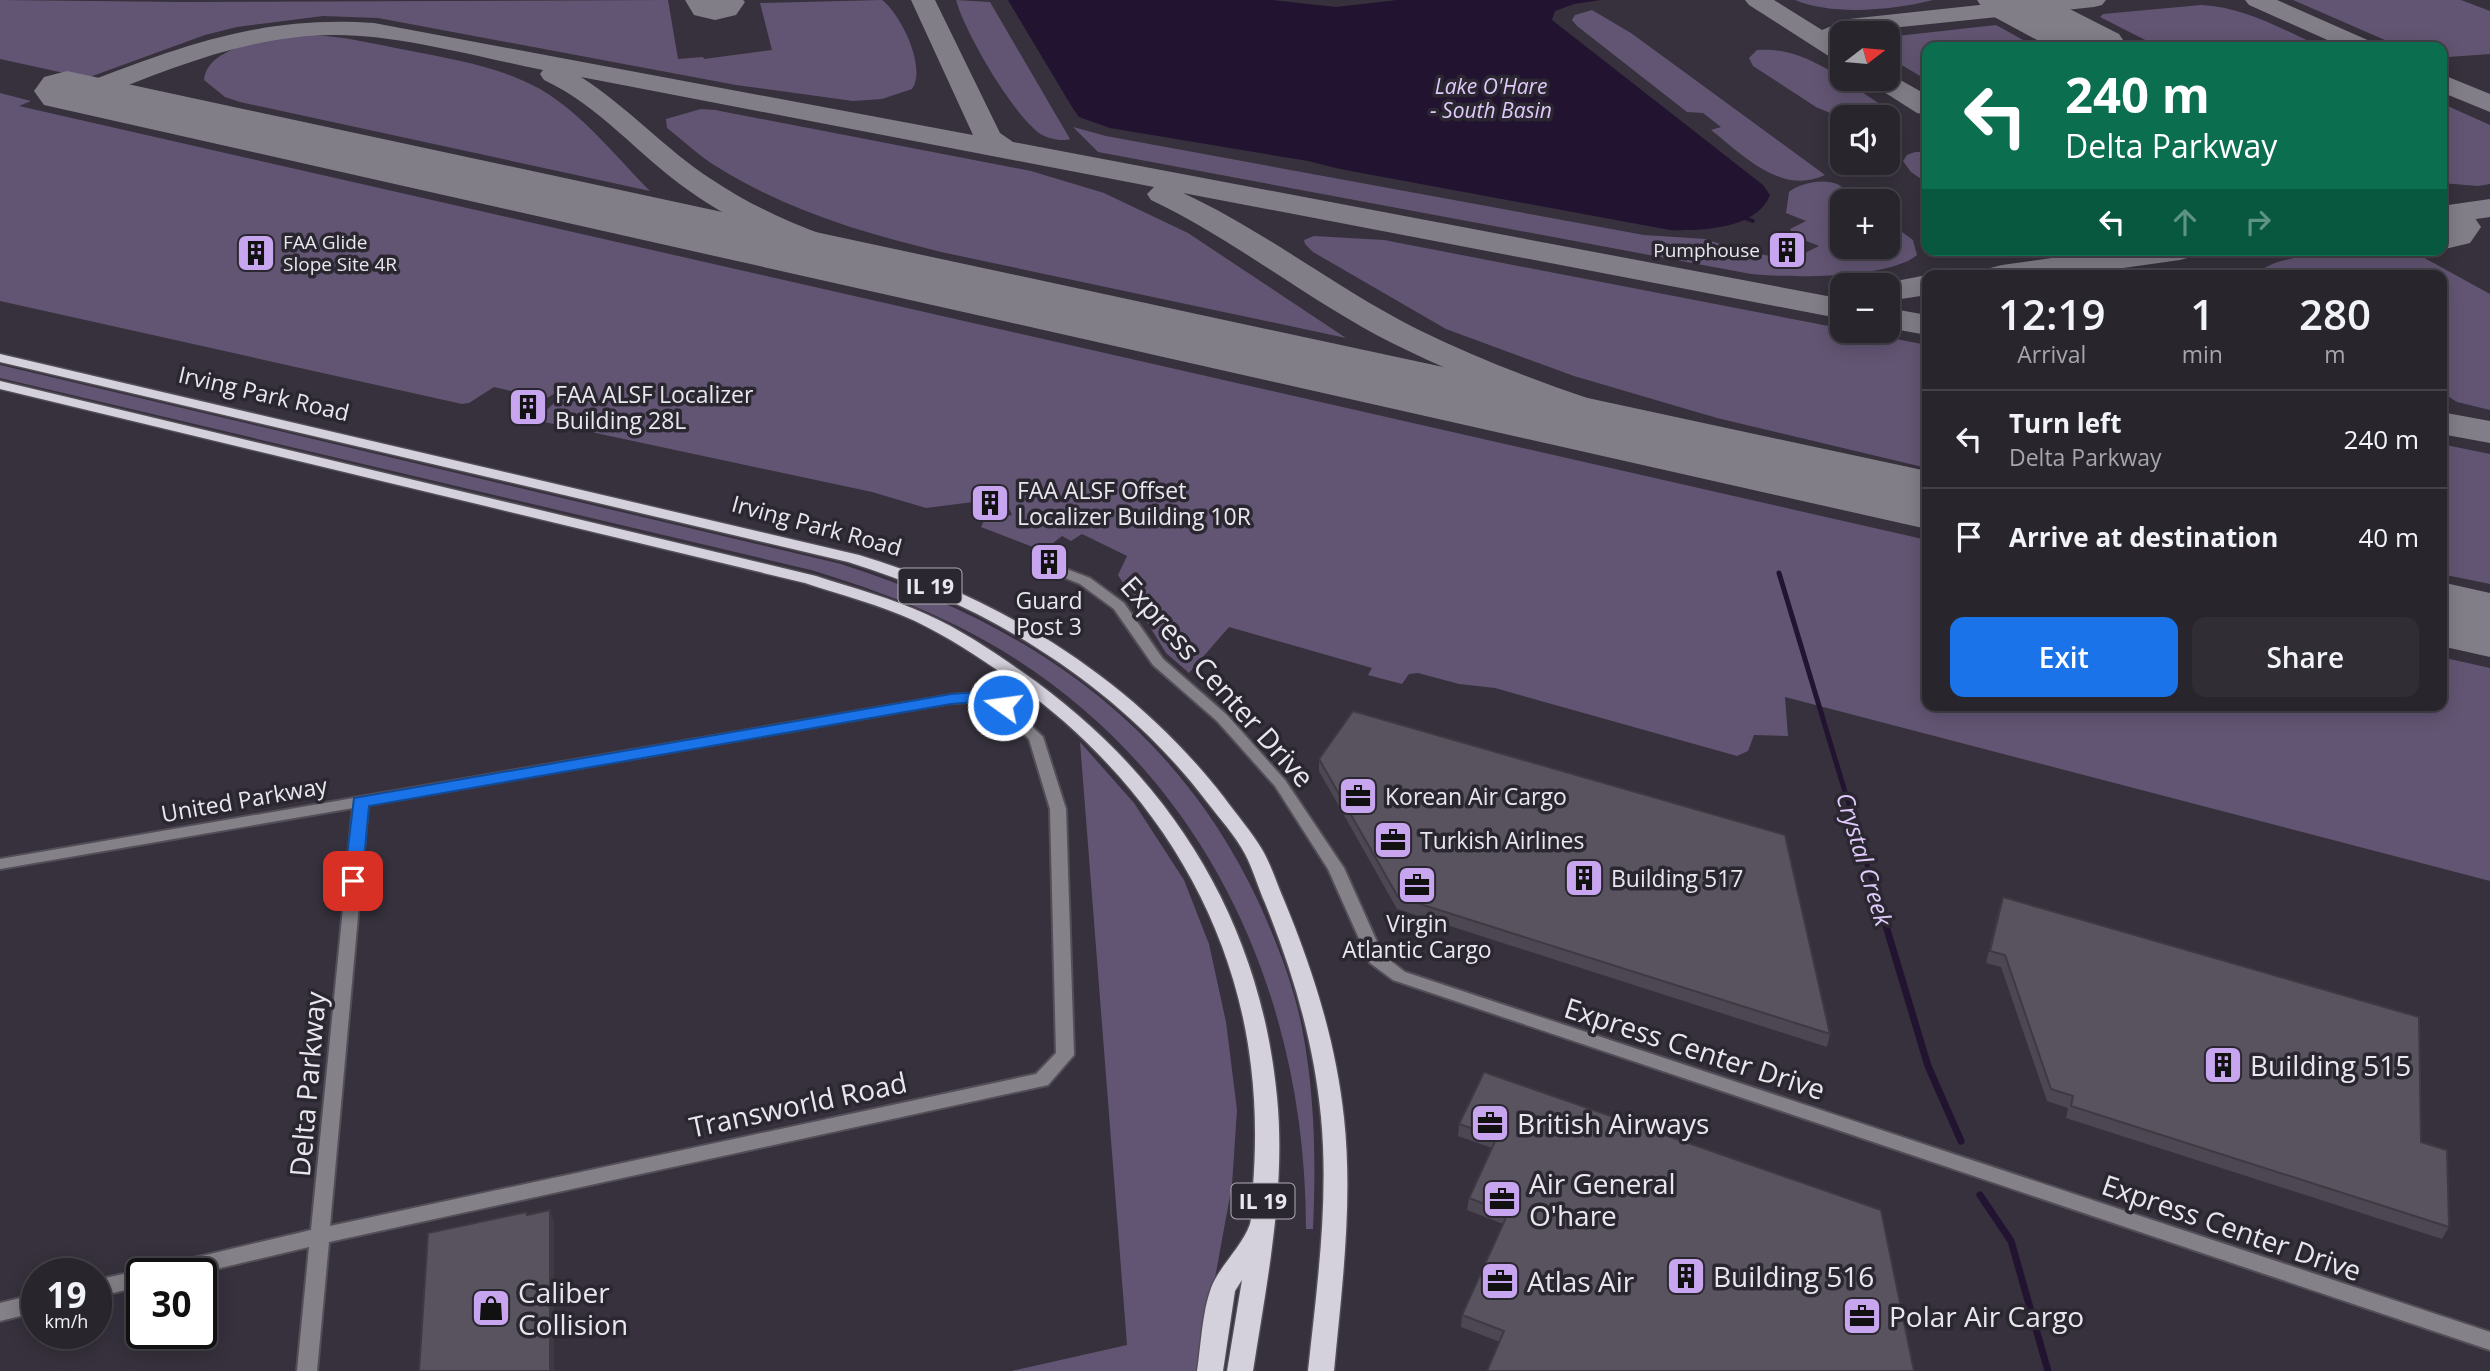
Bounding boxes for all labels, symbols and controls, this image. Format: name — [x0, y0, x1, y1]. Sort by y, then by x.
north arrow — [1830, 21, 1900, 91]
map controls — [1830, 21, 1900, 343]
text: 240 m — [2065, 61, 2210, 127]
icon: left — [1950, 70, 2041, 161]
water label: Lake O'Hare - South Basin — [1430, 72, 1552, 124]
button: sound — [1830, 105, 1900, 175]
text: Delta Parkway — [2065, 124, 2277, 167]
button: + — [1830, 189, 1900, 259]
icon: left — [2093, 203, 2131, 241]
icon: ahead — [2166, 203, 2204, 241]
icon: right — [2239, 203, 2277, 241]
place label: FAA Glide Slope Site 4R — [283, 229, 397, 277]
building icon: Pumphouse — [1766, 229, 1808, 271]
building icon: FAA Glide Slope Site 4R — [235, 232, 277, 274]
place label: Pumphouse — [1653, 237, 1760, 263]
button: − — [1830, 273, 1900, 343]
text: 12:19 — [1998, 285, 2106, 342]
text: 1 — [2190, 285, 2214, 342]
text: 280 — [2299, 285, 2371, 342]
text: Arrival — [2017, 338, 2086, 370]
text: min — [2182, 338, 2223, 370]
text: m — [2324, 338, 2346, 370]
street label: Irving Park Road — [175, 358, 353, 428]
place label: FAA ALSF Localizer Building 28L — [555, 378, 754, 436]
building icon: FAA ALSF Localizer Building 28L — [507, 386, 549, 428]
text: Turn left — [2009, 405, 2121, 441]
icon: left — [1950, 420, 1988, 458]
text: 240 m — [2344, 421, 2419, 457]
text: Delta Parkway — [2009, 441, 2162, 473]
place label: FAA ALSF Offset Localizer Building 10R — [1017, 474, 1251, 532]
building icon: FAA ALSF Offset Localizer Building 10R — [969, 482, 1011, 524]
street label: Irving Park Road — [729, 487, 905, 563]
icon: arrive — [1950, 518, 1988, 556]
text: Arrive at destination — [2009, 519, 2278, 555]
text: 40 m — [2358, 519, 2419, 555]
building icon: Guard Post 3 — [1028, 541, 1070, 583]
street label: Express Center Drive — [1113, 567, 1323, 795]
road number: IL 19 — [898, 568, 962, 604]
place label: Guard Post 3 — [1015, 584, 1083, 642]
button: Exit — [1950, 617, 2178, 697]
button: Share — [2192, 617, 2419, 697]
position arrow — [966, 668, 1040, 742]
street label: United Parkway — [158, 769, 330, 829]
office icon: Korean Air Cargo — [1337, 775, 1379, 817]
place label: Korean Air Cargo — [1385, 780, 1567, 812]
water label: Crystal Creek — [1829, 788, 1901, 931]
office icon: Turkish Airlines — [1372, 819, 1414, 861]
place label: Turkish Airlines — [1420, 824, 1584, 856]
pin — [323, 851, 383, 911]
building icon: Building 517 — [1563, 857, 1605, 899]
icon: arrive — [334, 862, 372, 900]
place label: Building 517 — [1611, 862, 1743, 894]
office icon: Virgin Atlantic Cargo — [1396, 864, 1438, 906]
place label: Virgin Atlantic Cargo — [1342, 907, 1492, 965]
street label: Express Center Drive — [1560, 988, 1830, 1108]
street label: Delta Parkway — [280, 989, 334, 1178]
building icon: Building 515 — [2202, 1044, 2244, 1086]
place label: Building 515 — [2250, 1046, 2411, 1084]
street label: Transworld Road — [686, 1062, 910, 1146]
office icon: British Airways — [1469, 1102, 1511, 1144]
place label: British Airways — [1517, 1104, 1709, 1142]
place label: Air General O'hare — [1529, 1164, 1676, 1234]
street label: Express Center Drive — [2097, 1165, 2367, 1289]
office icon: Air General O'hare — [1481, 1178, 1523, 1220]
road number: IL 19 — [1232, 1184, 1294, 1218]
building icon: Building 516 — [1665, 1255, 1707, 1297]
place label: Building 516 — [1713, 1257, 1874, 1295]
speed limit sign: 30 — [126, 1258, 217, 1349]
office icon: Atlas Air — [1479, 1260, 1521, 1302]
place label: Atlas Air — [1527, 1262, 1635, 1300]
text: 19 — [46, 1271, 87, 1318]
place label: Caliber Collision — [518, 1273, 628, 1343]
shop icon: Caliber Collision — [470, 1287, 512, 1329]
office icon: Polar Air Cargo — [1841, 1295, 1883, 1337]
place label: Polar Air Cargo — [1889, 1297, 2084, 1335]
text: km/h — [45, 1309, 88, 1333]

